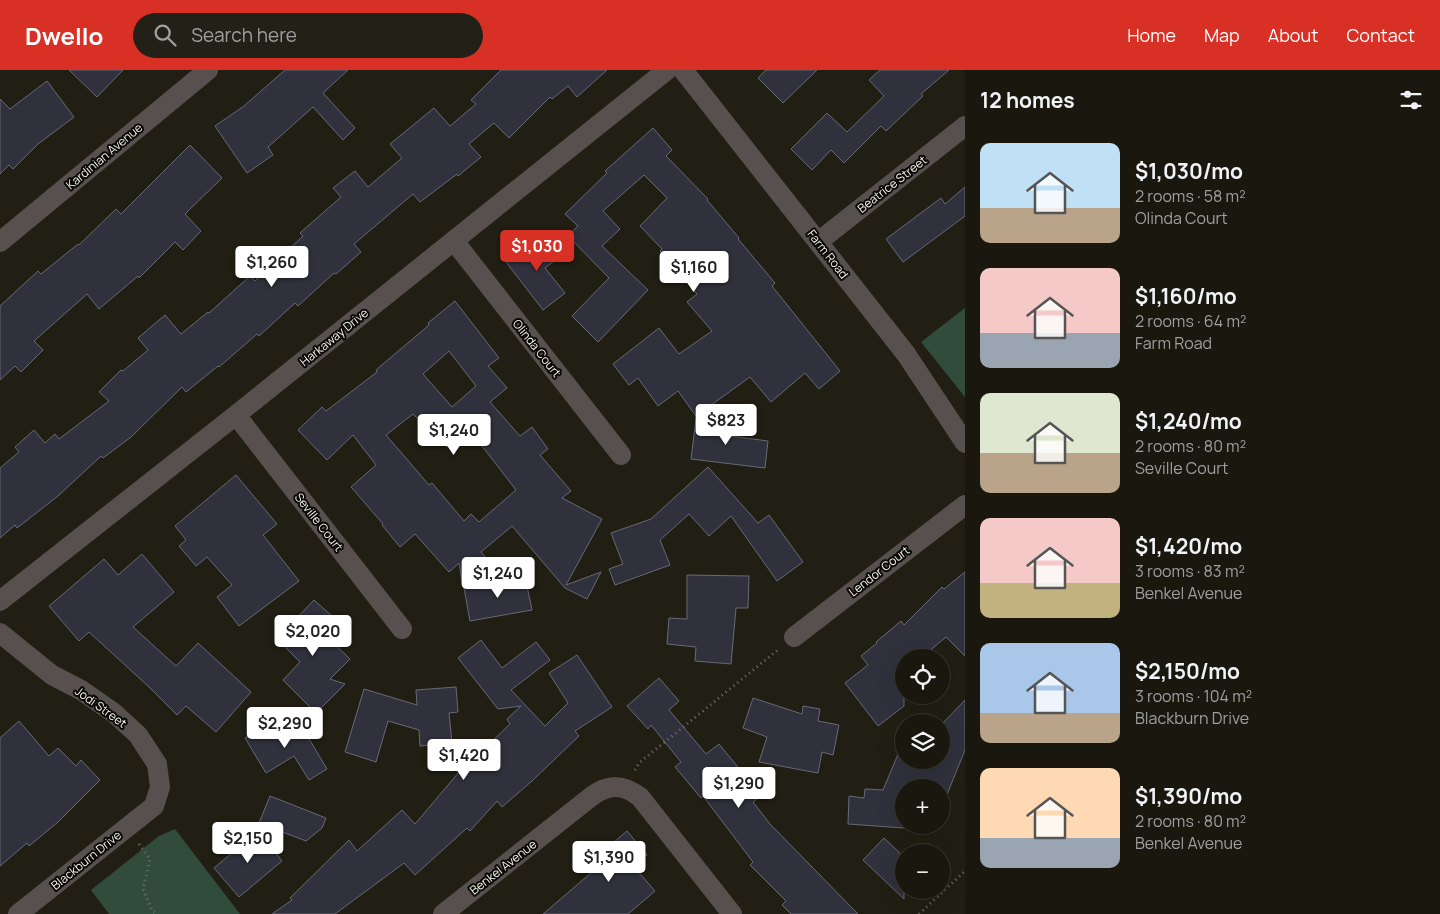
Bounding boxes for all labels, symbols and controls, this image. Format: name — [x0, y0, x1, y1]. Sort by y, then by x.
search box — [133, 13, 483, 58]
text: Dwello — [25, 19, 103, 52]
icon: search — [151, 21, 179, 49]
text: Search here — [191, 22, 297, 48]
text: Home — [1127, 23, 1176, 47]
text: Map — [1204, 23, 1240, 47]
text: About — [1268, 23, 1318, 47]
text: Contact — [1346, 23, 1415, 47]
text: 12 homes — [980, 86, 1075, 114]
icon: filters — [1397, 86, 1425, 114]
street label: Kardinian Avenue — [62, 119, 146, 193]
street label: Beatrice Street — [854, 151, 930, 217]
text: $1,030/mo — [1135, 157, 1243, 185]
icon: home — [1020, 163, 1080, 223]
text: 2 rooms · 58 m² — [1135, 185, 1246, 207]
text: Olinda Court — [1135, 207, 1228, 229]
street label: Farm Road — [804, 226, 852, 282]
pin: $1,030 — [496, 230, 578, 272]
text: $1,030 — [511, 235, 563, 257]
pin: $1,260 — [231, 246, 313, 288]
pin: $1,160 — [653, 250, 735, 293]
text: $1,260 — [246, 251, 298, 273]
text: $1,160 — [671, 256, 717, 278]
text: $1,160/mo — [1135, 282, 1237, 310]
icon: home — [1020, 288, 1080, 348]
street label: Harkaway Drive — [296, 304, 372, 370]
text: 2 rooms · 64 m² — [1135, 310, 1246, 332]
street label: Olinda Court — [509, 315, 565, 381]
text: Farm Road — [1135, 332, 1212, 354]
pin: $823 — [696, 404, 756, 446]
text: $1,240/mo — [1135, 407, 1242, 435]
text: $823 — [707, 409, 745, 431]
icon: home — [1020, 413, 1080, 473]
pin: $1,240 — [413, 414, 495, 456]
text: $1,240 — [429, 419, 479, 441]
text: 2 rooms · 80 m² — [1135, 435, 1246, 457]
text: Seville Court — [1135, 457, 1228, 479]
street label: Seville Court — [291, 489, 347, 555]
text: $1,420/mo — [1135, 532, 1242, 560]
icon: home — [1020, 538, 1080, 598]
street label: Lendor Court — [845, 542, 913, 600]
pin: $1,240 — [457, 556, 539, 599]
text: 3 rooms · 83 m² — [1135, 560, 1245, 582]
text: $1,240 — [473, 562, 523, 584]
text: Benkel Avenue — [1135, 582, 1242, 604]
pin: $2,020 — [272, 614, 354, 657]
text: $2,020 — [285, 620, 341, 642]
map controls — [895, 649, 950, 899]
button: locate — [895, 649, 950, 704]
text: $2,150/mo — [1135, 657, 1240, 685]
icon: home — [1020, 663, 1080, 723]
street label: Jodi Street — [72, 682, 131, 732]
text: 3 rooms · 104 m² — [1135, 685, 1252, 707]
pin: $2,290 — [244, 706, 326, 749]
text: Blackburn Drive — [1135, 707, 1249, 729]
text: $2,290 — [258, 712, 312, 734]
button: layers — [895, 714, 950, 769]
pin: $1,420 — [423, 738, 505, 781]
text: $1,420 — [438, 744, 490, 766]
pin: $1,290 — [698, 766, 780, 809]
text: $1,290 — [713, 772, 765, 794]
button: + — [895, 779, 950, 834]
text: $1,390/mo — [1135, 782, 1242, 810]
icon: home — [1020, 788, 1080, 848]
text: 2 rooms · 80 m² — [1135, 810, 1246, 832]
pin: $2,150 — [207, 822, 289, 864]
street label: Blackburn Drive — [47, 826, 125, 894]
text: $2,150 — [223, 827, 273, 849]
text: Benkel Avenue — [1135, 832, 1242, 854]
street label: Benkel Avenue — [466, 836, 540, 898]
pin: $1,390 — [568, 840, 650, 883]
button: − — [895, 844, 950, 899]
text: $1,390 — [583, 846, 635, 868]

